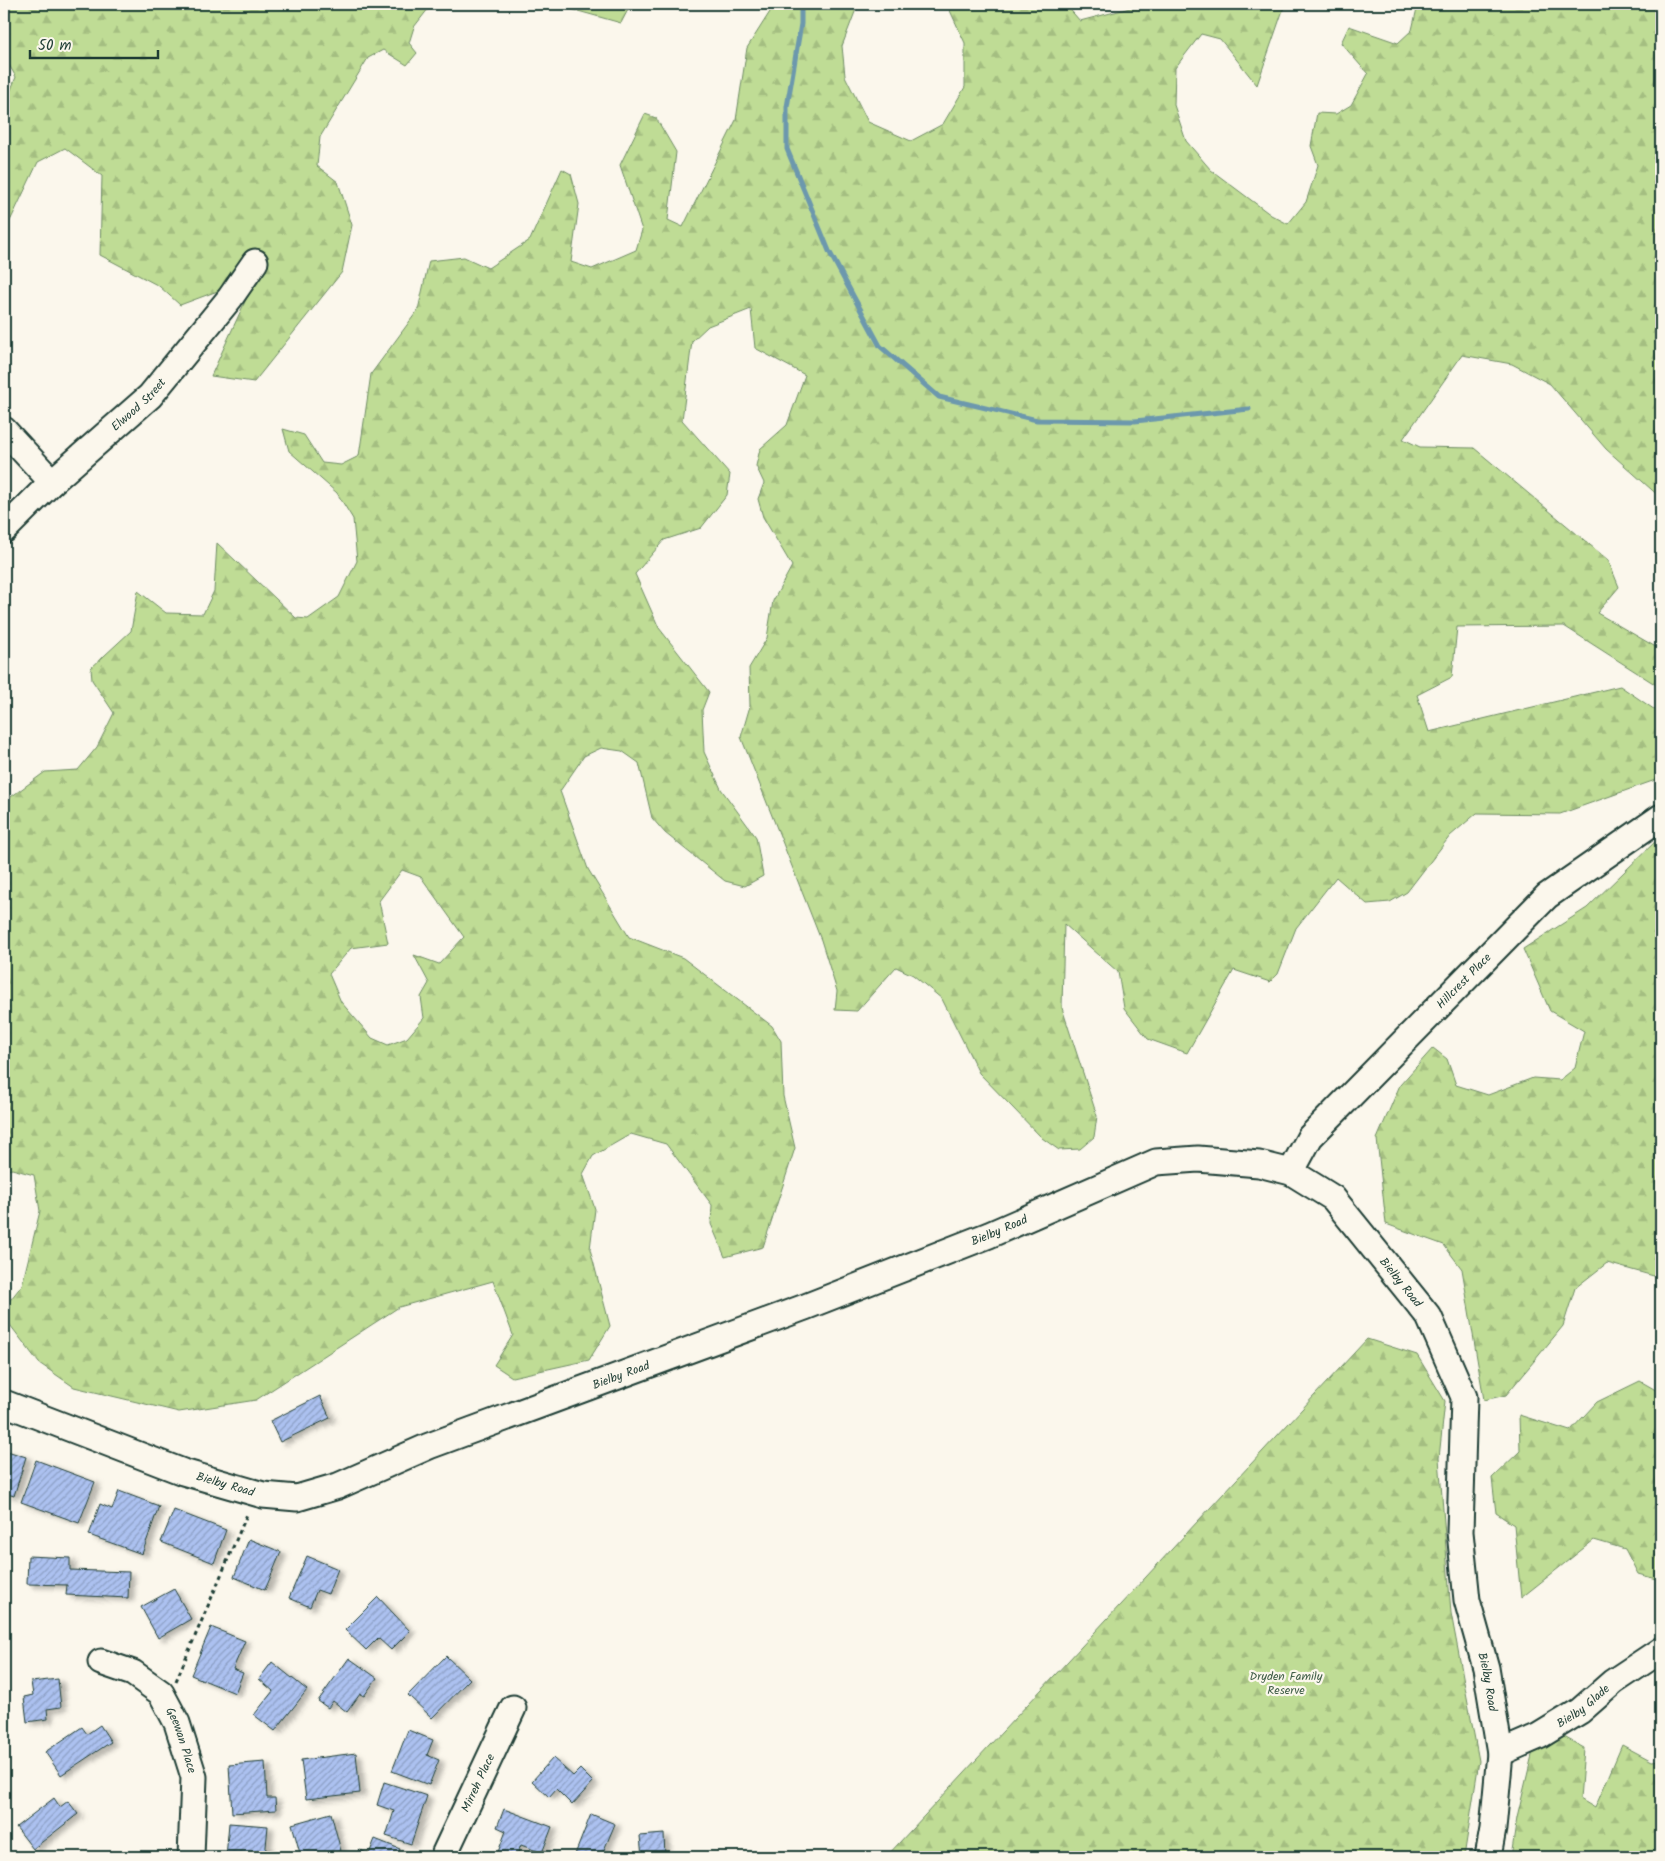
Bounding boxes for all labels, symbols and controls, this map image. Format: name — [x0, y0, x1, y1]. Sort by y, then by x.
scale bar — [30, 28, 158, 60]
text: 50 m — [38, 34, 72, 58]
street label: Elwood Street — [107, 374, 171, 436]
street label: Hillcrest Place — [1432, 948, 1496, 1013]
street label: Bielby Road — [968, 1209, 1031, 1251]
street label: Bielby Road — [1375, 1253, 1428, 1312]
street label: Bielby Road — [590, 1355, 653, 1394]
street label: Bielby Road — [194, 1467, 258, 1502]
street label: Bielby Road — [1473, 1650, 1503, 1714]
park label: Dryden Family Reserve — [1250, 1667, 1323, 1700]
street label: Bielby Glade — [1553, 1679, 1614, 1733]
street label: Geewan Place — [161, 1704, 202, 1776]
street label: Mirreh Place — [456, 1750, 500, 1815]

